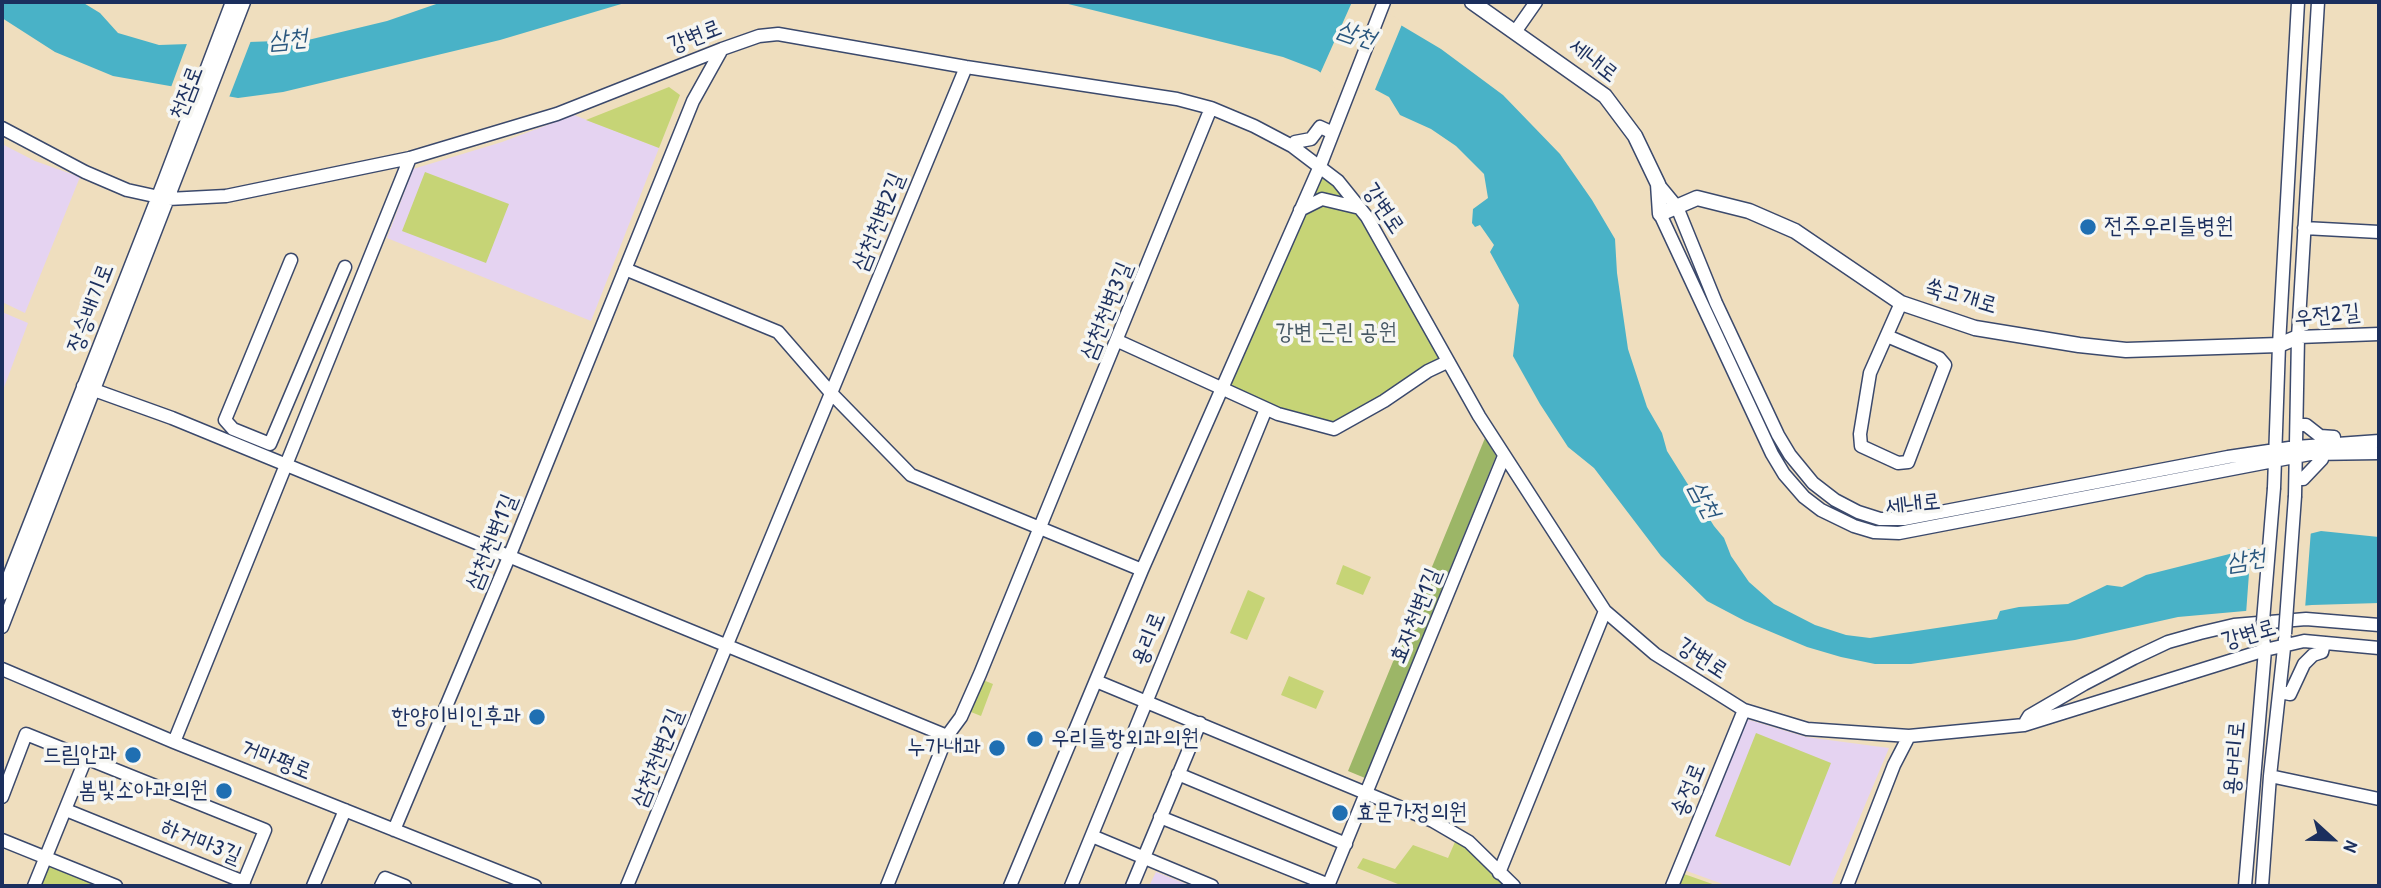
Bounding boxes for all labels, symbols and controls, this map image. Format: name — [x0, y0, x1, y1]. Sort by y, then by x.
street label: 강변로 — [664, 14, 726, 60]
water label: 삼천 — [1333, 15, 1379, 55]
water label: 삼천 — [268, 24, 308, 56]
street label: 세내로 — [1563, 33, 1623, 89]
street label: 천잠로 — [164, 62, 210, 124]
street label: 삼천천변2길 — [847, 169, 911, 275]
street label: 강변로 — [1356, 178, 1410, 240]
place label: 전주우리들병원 — [2104, 213, 2234, 241]
marker: 전주우리들병원 — [2078, 217, 2098, 237]
street label: 삼천천변3길 — [1075, 258, 1139, 364]
street label: 장승배기로 — [62, 260, 120, 356]
street label: 쑥고개로 — [1922, 274, 2000, 320]
street label: 우전2길 — [2293, 299, 2361, 333]
park label: 강변 근린 공원 — [1275, 319, 1397, 347]
water label: 삼천 — [1682, 476, 1726, 524]
street label: 세내로 — [1884, 488, 1942, 522]
street label: 삼천천변1길 — [460, 490, 524, 594]
water label: 삼천 — [2225, 544, 2267, 578]
street label: 효자천변1길 — [1384, 564, 1448, 668]
street label: 용리로 — [1126, 608, 1172, 670]
street label: 강변로 — [2219, 614, 2279, 656]
street label: 강변로 — [1671, 632, 1733, 686]
place label: 한양이비인후과 — [391, 703, 521, 731]
street label: 삼천천변2길 — [626, 705, 690, 811]
marker: 한양이비인후과 — [527, 707, 547, 727]
street label: 용머리로 — [2218, 720, 2252, 796]
place label: 우리들항외과의원 — [1051, 725, 1199, 753]
marker: 우리들항외과의원 — [1025, 729, 1045, 749]
street label: 거마평로 — [237, 733, 315, 787]
place label: 누가내과 — [907, 734, 981, 762]
marker: 누가내과 — [987, 738, 1007, 758]
place label: 드림안과 — [43, 741, 117, 769]
marker: 드림안과 — [123, 745, 143, 765]
street label: 송정로 — [1666, 759, 1712, 821]
place label: 봄빛소아과의원 — [78, 777, 208, 805]
marker: 봄빛소아과의원 — [214, 781, 234, 801]
place label: 효문가정의원 — [1356, 799, 1467, 827]
marker: 효문가정의원 — [1330, 803, 1350, 823]
north arrow — [2297, 804, 2367, 874]
street label: 하거마3길 — [157, 813, 245, 871]
text: N — [2338, 837, 2365, 856]

